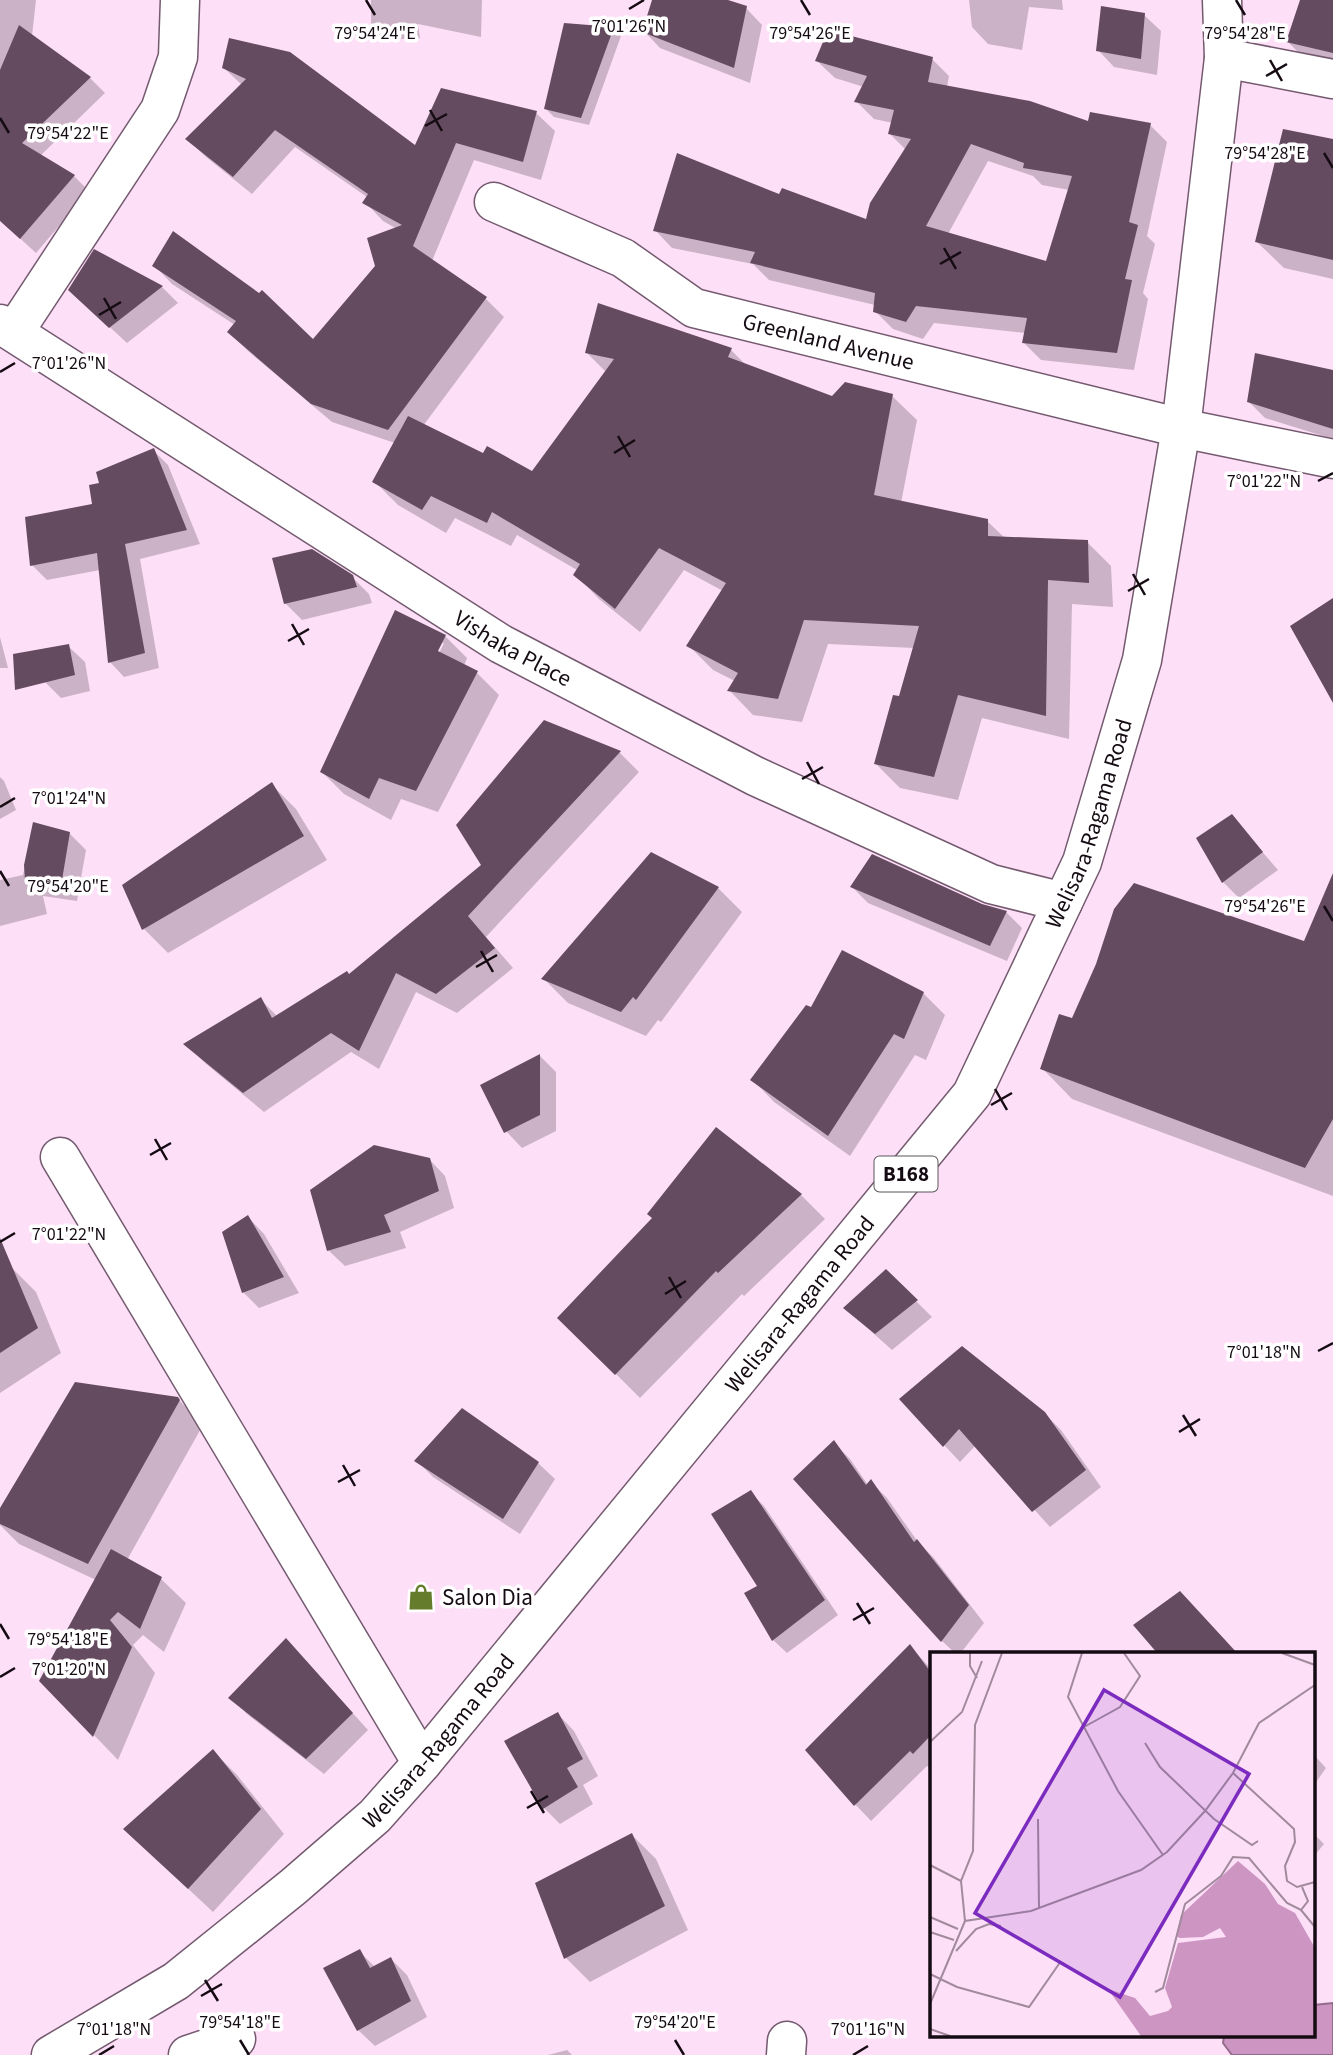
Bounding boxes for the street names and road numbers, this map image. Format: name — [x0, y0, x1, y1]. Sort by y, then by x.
street label: Greenland Avenue — [739, 304, 918, 378]
street label: Vishaka Place — [448, 602, 578, 695]
street label: Welisara-Ragama Road — [1036, 715, 1140, 934]
road number: B168 — [874, 1156, 937, 1192]
street label: Welisara-Ragama Road — [717, 1208, 882, 1400]
street label: Welisara-Ragama Road — [355, 1646, 522, 1836]

